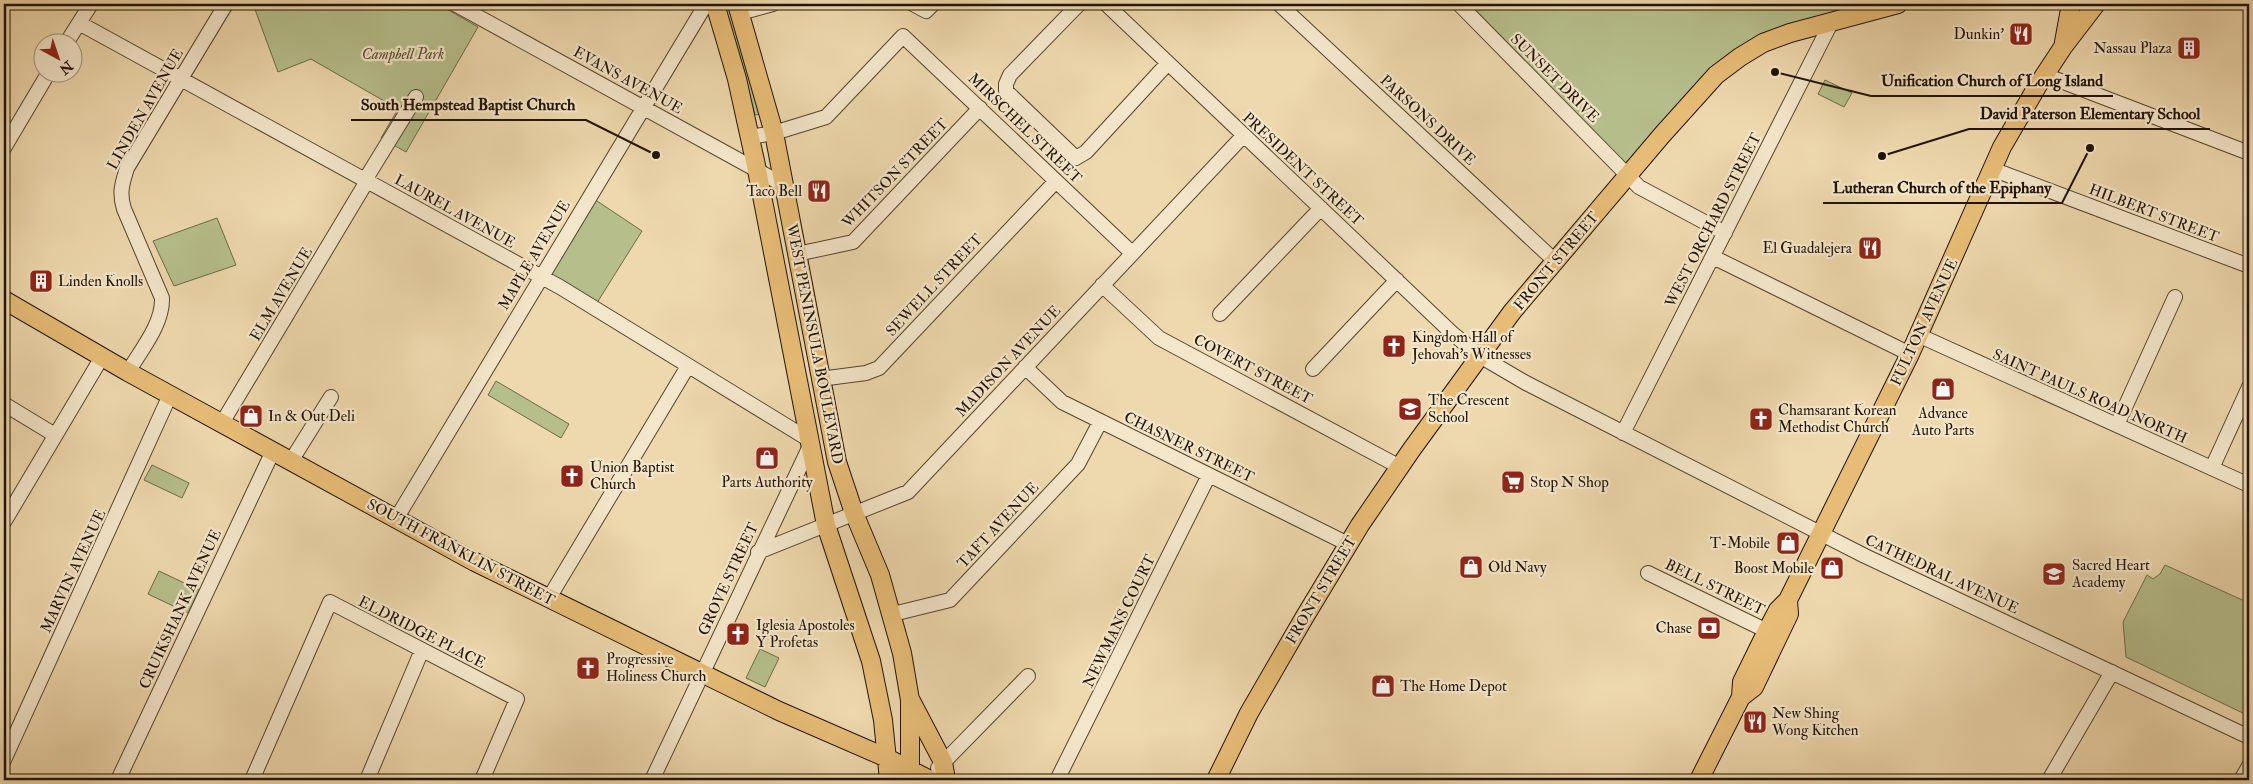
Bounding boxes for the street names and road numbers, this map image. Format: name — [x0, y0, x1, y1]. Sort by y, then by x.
street label: SUNSET DRIVE — [1506, 30, 1603, 127]
street label: EVANS AVENUE — [570, 43, 686, 118]
street label: LINDEN AVENUE — [103, 45, 188, 173]
street label: MIRSCHEL STREET — [964, 69, 1085, 188]
street label: PARSONS DRIVE — [1376, 71, 1480, 170]
street label: PRESIDENT STREET — [1238, 108, 1367, 230]
street label: WHITSON STREET — [838, 115, 952, 233]
street label: WEST ORCHARD STREET — [1661, 130, 1766, 311]
street label: LAUREL AVENUE — [391, 170, 519, 253]
street label: HILBERT STREET — [2086, 180, 2221, 247]
street label: MAPLE AVENUE — [494, 197, 575, 313]
street label: FRONT STREET — [1510, 208, 1603, 314]
street label: WEST PENINSULA BOULEVARD — [782, 221, 847, 466]
street label: SEWELL STREET — [882, 230, 987, 340]
street label: ELM AVENUE — [246, 244, 317, 345]
street label: FULTON AVENUE — [1887, 255, 1962, 389]
street label: MADISON AVENUE — [952, 301, 1065, 421]
street label: COVERT STREET — [1190, 330, 1315, 409]
street label: SAINT PAULS ROAD NORTH — [1990, 345, 2190, 448]
street label: CHASNER STREET — [1121, 408, 1257, 487]
street label: TAFT AVENUE — [954, 478, 1043, 572]
street label: SOUTH FRANKLIN STREET — [364, 495, 558, 610]
street label: MARVIN AVENUE — [37, 506, 110, 636]
street label: GROVE STREET — [694, 520, 763, 639]
street label: CRUIKSHANK AVENUE — [135, 526, 226, 692]
street label: CATHEDRAL AVENUE — [1862, 530, 2022, 619]
street label: FRONT STREET — [1282, 533, 1361, 648]
street label: NEWMANS COURT — [1079, 552, 1160, 691]
street label: BELL STREET — [1662, 555, 1768, 620]
street label: ELDRIDGE PLACE — [355, 592, 489, 673]

